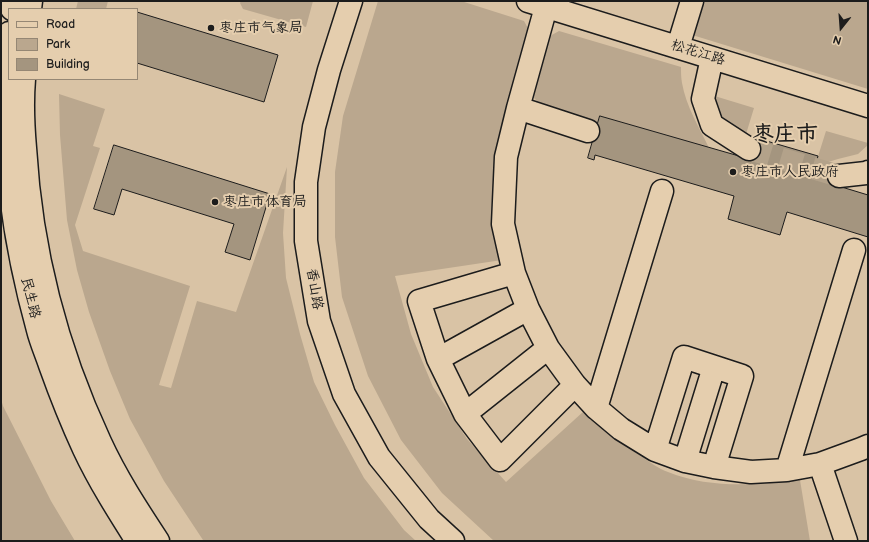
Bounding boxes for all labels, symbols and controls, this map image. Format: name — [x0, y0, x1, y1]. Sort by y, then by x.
legend — [8, 8, 138, 80]
north arrow — [821, 8, 861, 48]
text: Road — [46, 17, 75, 32]
place label: 枣庄市气象局 — [219, 20, 303, 36]
marker: 枣庄市气象局 — [206, 23, 216, 33]
text: N — [832, 33, 843, 47]
text: Park — [46, 37, 70, 52]
street label: 松花江路 — [669, 37, 727, 69]
text: Building — [46, 57, 90, 72]
district label: 枣庄市 — [752, 122, 818, 148]
place label: 枣庄市人民政府 — [741, 164, 839, 180]
marker: 枣庄市人民政府 — [728, 167, 738, 177]
place label: 枣庄市体育局 — [223, 194, 307, 210]
marker: 枣庄市体育局 — [210, 197, 220, 207]
street label: 香山路 — [302, 267, 326, 311]
street label: 民生路 — [17, 276, 43, 320]

